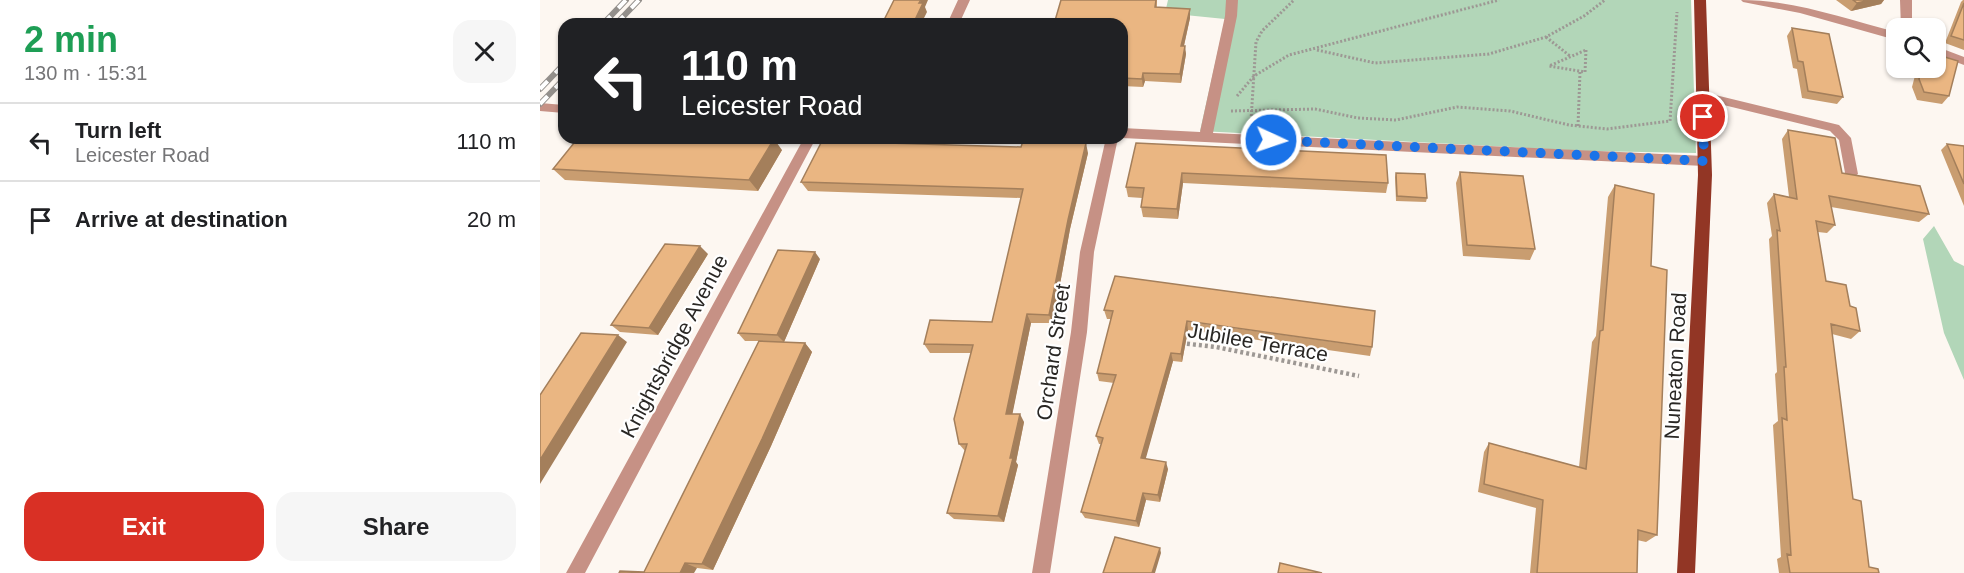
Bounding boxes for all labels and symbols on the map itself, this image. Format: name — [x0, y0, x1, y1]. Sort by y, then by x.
pin — [1677, 91, 1728, 142]
position arrow — [1239, 108, 1303, 172]
street label: Knightsbridge Avenue — [616, 251, 732, 441]
street label: Orchard Street — [1032, 282, 1074, 422]
street label: Nuneaton Road — [1660, 292, 1690, 440]
street label: Jubilee Terrace — [1186, 318, 1330, 366]

